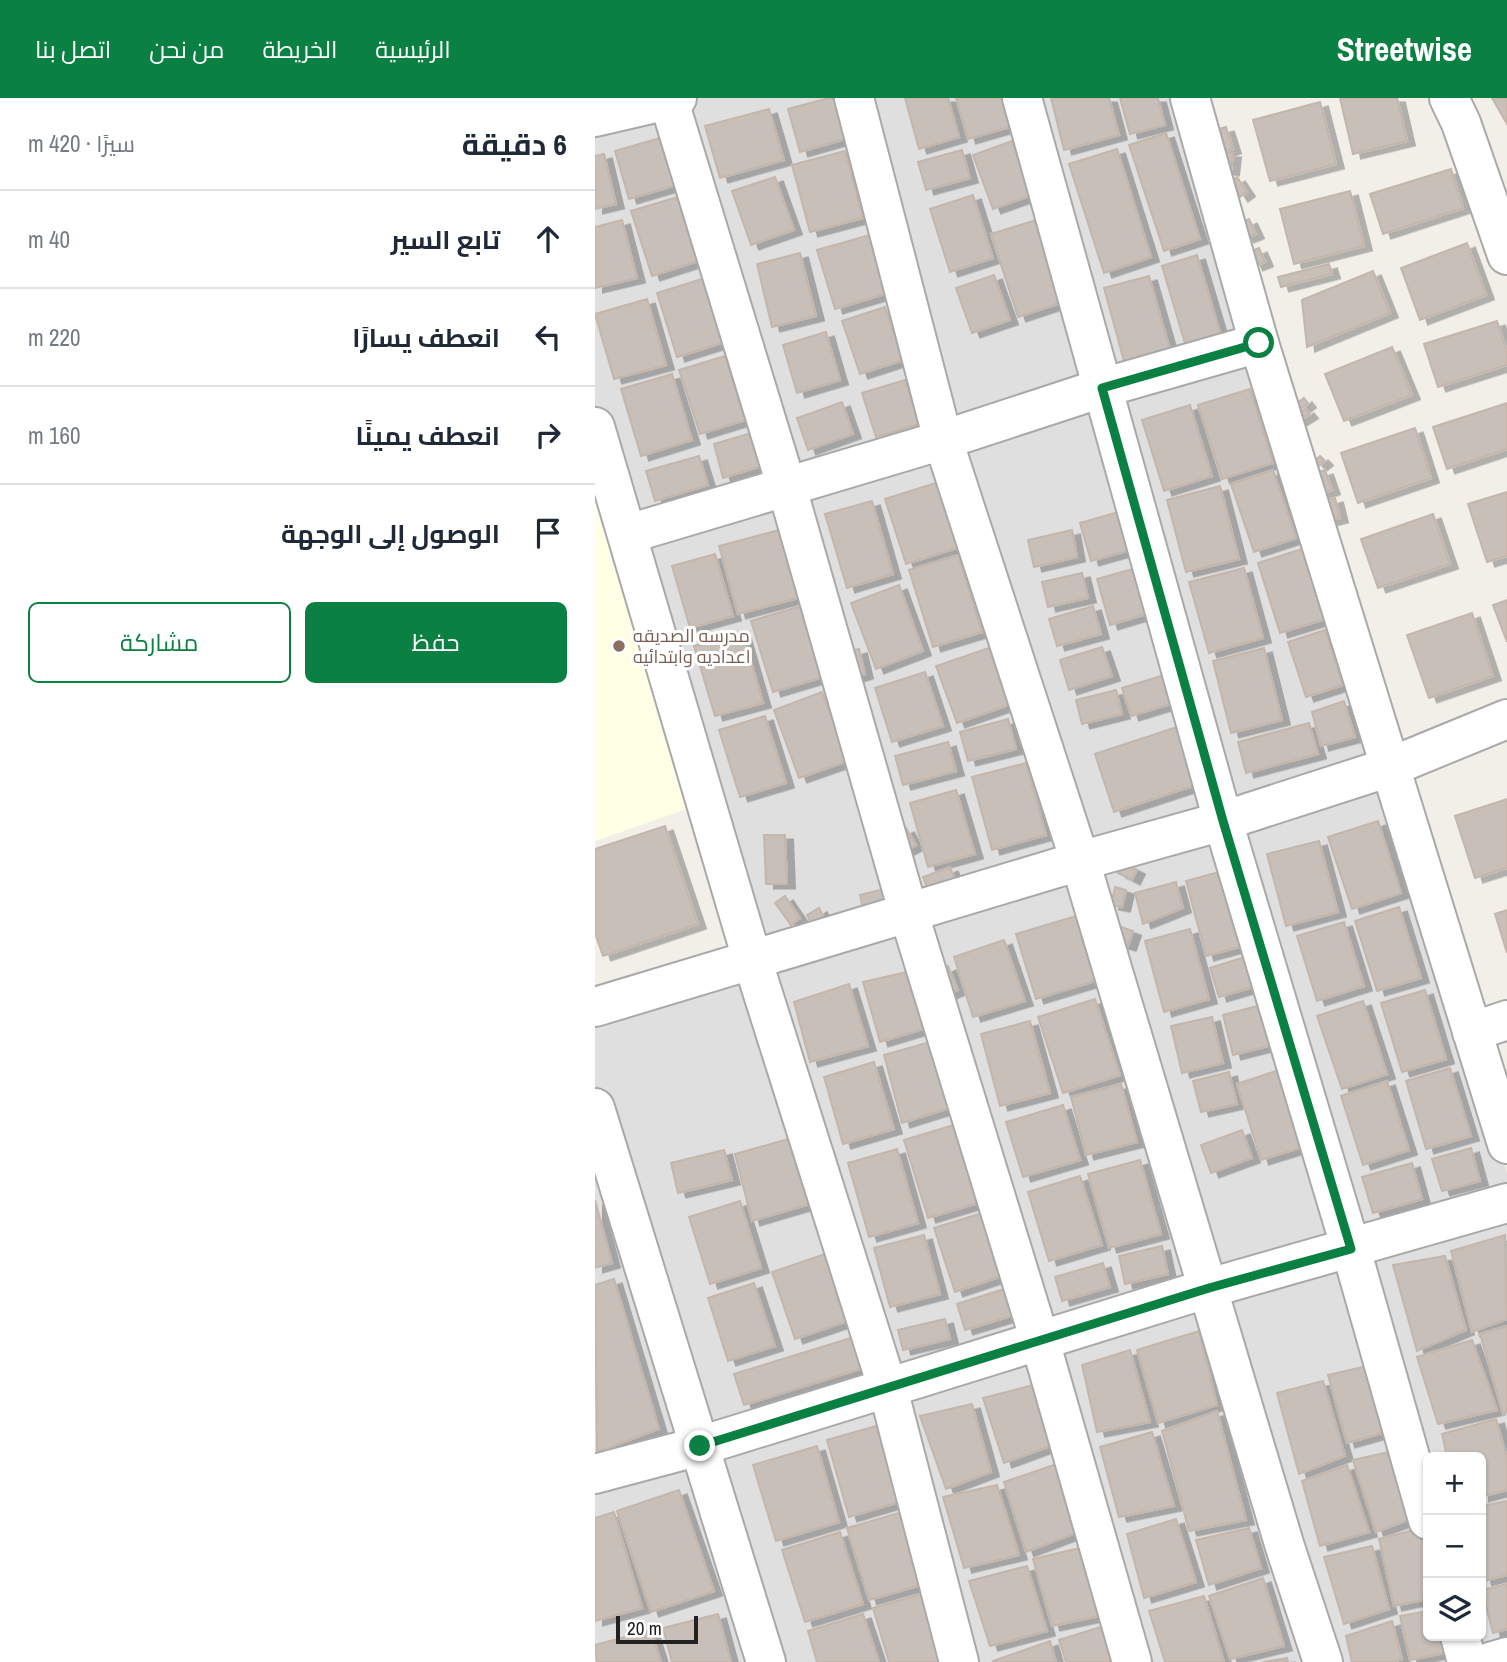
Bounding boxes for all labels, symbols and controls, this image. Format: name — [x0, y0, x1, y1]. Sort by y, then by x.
text: Streetwise — [1337, 27, 1472, 71]
text: اتصل بنا — [35, 33, 111, 65]
text: من نحن — [149, 33, 224, 65]
text: الخريطة — [262, 33, 337, 65]
text: الرئيسية — [375, 33, 451, 65]
text: 6 دقيقة — [462, 124, 567, 164]
text: سيرًا · 420 m — [28, 128, 135, 159]
icon: ahead — [529, 220, 567, 258]
text: تابع السير — [391, 222, 500, 257]
text: 40 m — [28, 224, 70, 255]
icon: left — [529, 318, 567, 356]
text: انعطف يسارًا — [352, 320, 500, 355]
text: 220 m — [28, 322, 80, 353]
route start — [1243, 327, 1274, 358]
icon: right — [529, 416, 567, 454]
text: انعطف يمينًا — [355, 418, 500, 453]
text: 160 m — [28, 420, 80, 451]
icon: arrive — [529, 514, 567, 552]
text: الوصول إلى الوجهة — [281, 516, 500, 551]
button: مشاركة — [28, 602, 291, 683]
button: حفظ — [305, 602, 567, 683]
place label: مدرسه الصديقه اعداديه وابتدائيه — [633, 623, 751, 669]
marker: مدرسه الصديقه اعداديه وابتدائيه — [611, 638, 627, 654]
route end — [684, 1430, 715, 1461]
map controls — [1423, 1452, 1486, 1641]
button: + — [1423, 1452, 1486, 1515]
button: − — [1423, 1515, 1486, 1578]
button: layers — [1423, 1578, 1486, 1641]
scale bar — [616, 1613, 698, 1645]
text: 20 m — [627, 1615, 662, 1641]

